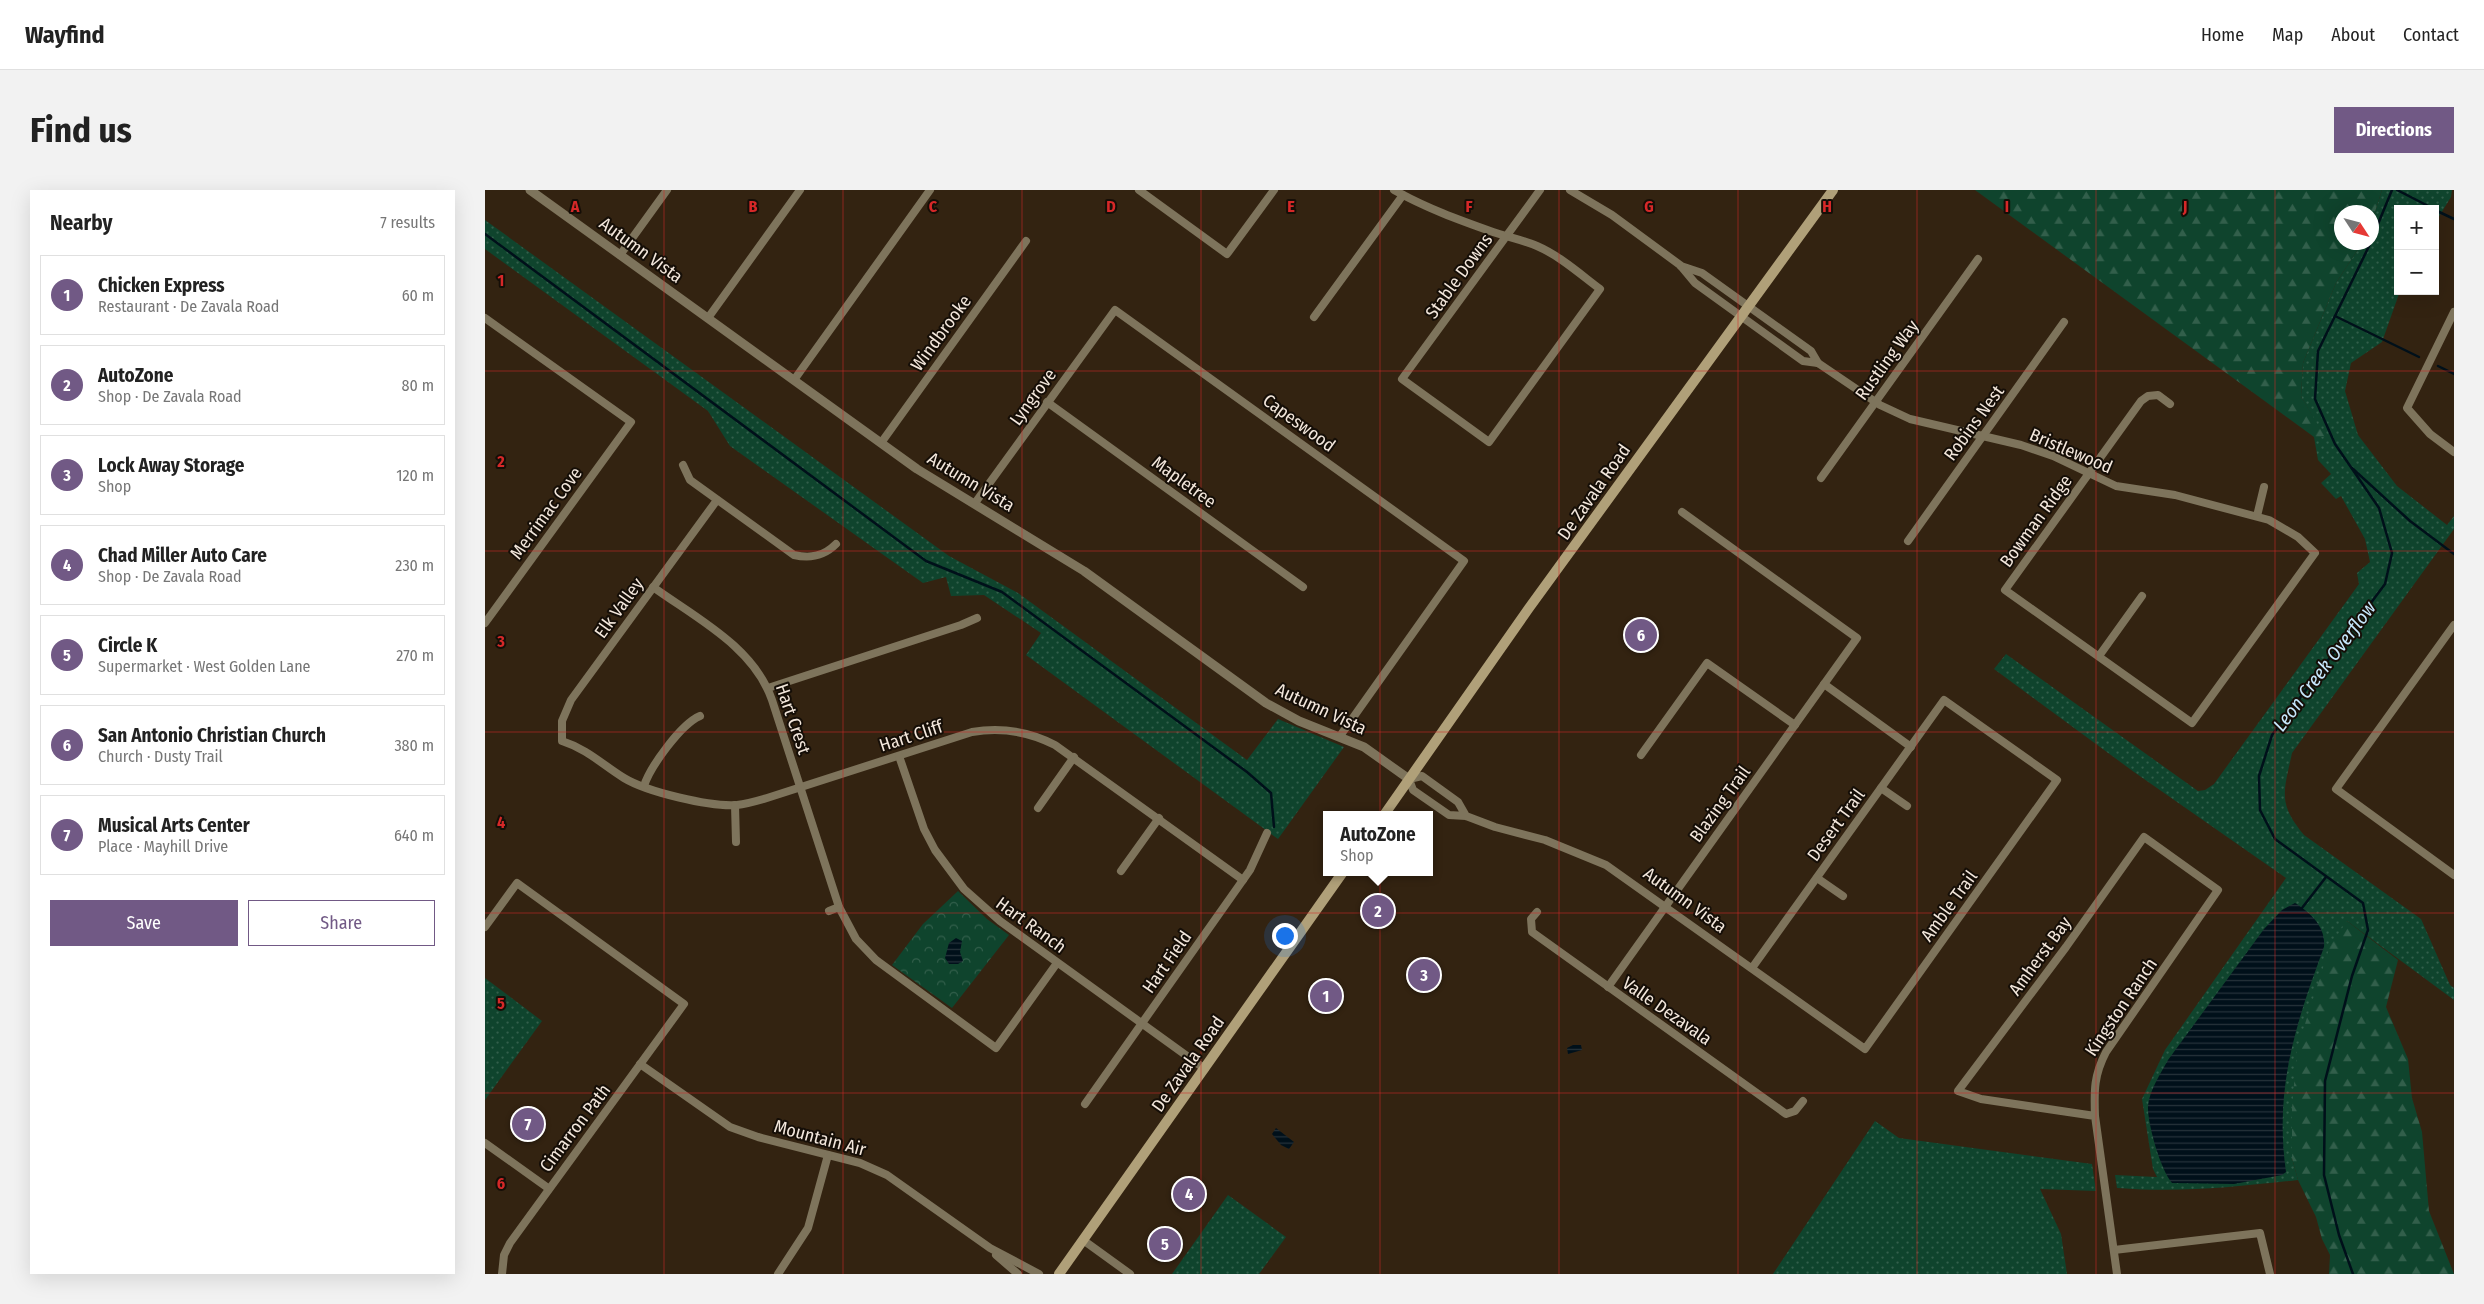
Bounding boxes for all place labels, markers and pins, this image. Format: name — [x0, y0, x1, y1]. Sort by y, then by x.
pin: 6 — [1625, 616, 1657, 654]
pin: 2 — [1362, 892, 1394, 930]
pin: 3 — [1408, 956, 1440, 994]
pin: 1 — [1310, 977, 1342, 1015]
pin: 7 — [512, 1105, 544, 1143]
pin: 4 — [1173, 1175, 1205, 1213]
pin: 5 — [1149, 1225, 1181, 1263]

